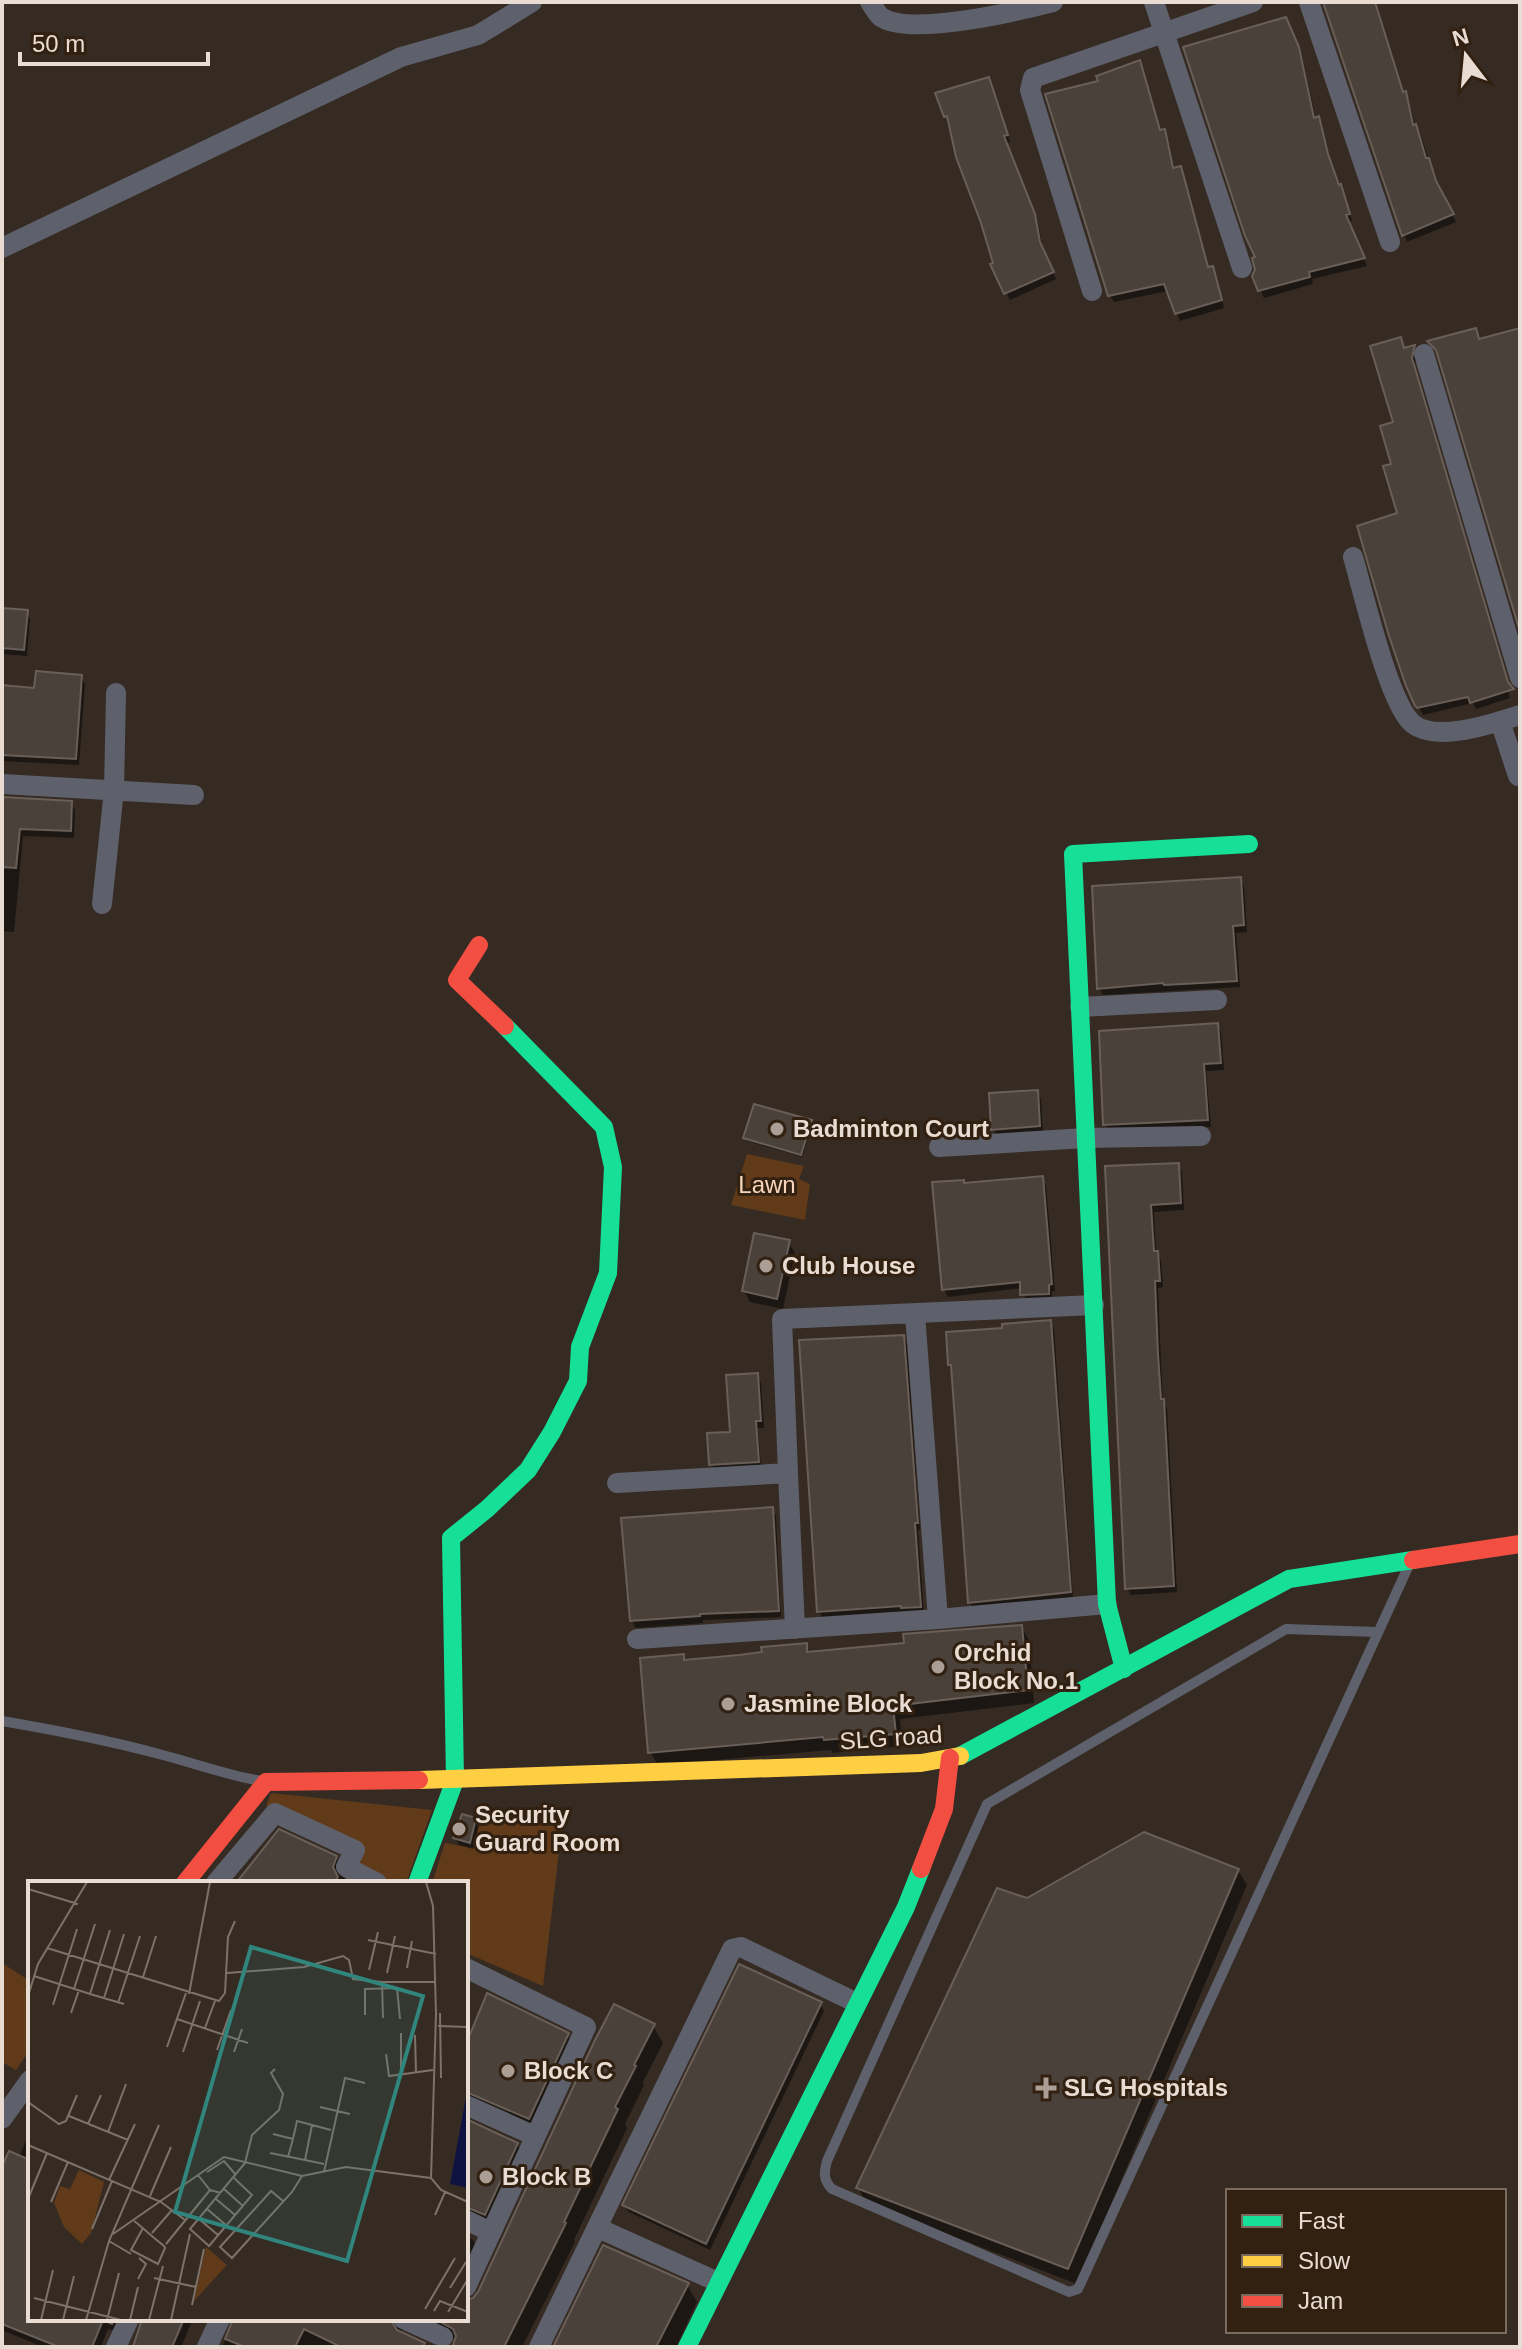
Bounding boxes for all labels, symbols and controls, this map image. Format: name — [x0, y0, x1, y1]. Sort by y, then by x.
scale bar — [20, 16, 208, 66]
north arrow — [1426, 16, 1506, 96]
text: N — [1450, 23, 1472, 51]
text: 50 m — [32, 30, 85, 57]
place label: Badminton Court — [793, 1115, 989, 1142]
marker: Badminton Court — [768, 1120, 786, 1138]
park label: Lawn — [738, 1171, 796, 1198]
place label: Club House — [782, 1252, 915, 1279]
marker: Club House — [757, 1257, 775, 1275]
place label: Orchid Block No.1 — [954, 1639, 1078, 1694]
marker: Orchid Block No.1 — [929, 1658, 947, 1676]
place label: Jasmine Block — [744, 1690, 913, 1717]
marker: Jasmine Block — [719, 1695, 737, 1713]
street label: SLG road — [839, 1720, 943, 1755]
place label: Security Guard Room — [475, 1801, 620, 1856]
marker: Security Guard Room — [450, 1820, 468, 1838]
inset map — [28, 1881, 468, 2321]
place label: Block C — [524, 2057, 613, 2084]
marker: Block C — [499, 2062, 517, 2080]
place label: SLG Hospitals — [1064, 2074, 1228, 2101]
marker: SLG Hospitals — [1035, 2077, 1057, 2099]
place label: Block B — [502, 2163, 591, 2190]
marker: Block B — [477, 2168, 495, 2186]
legend — [1226, 2189, 1506, 2333]
text: Fast — [1298, 2207, 1345, 2234]
text: Slow — [1298, 2247, 1351, 2274]
text: Jam — [1298, 2287, 1343, 2314]

